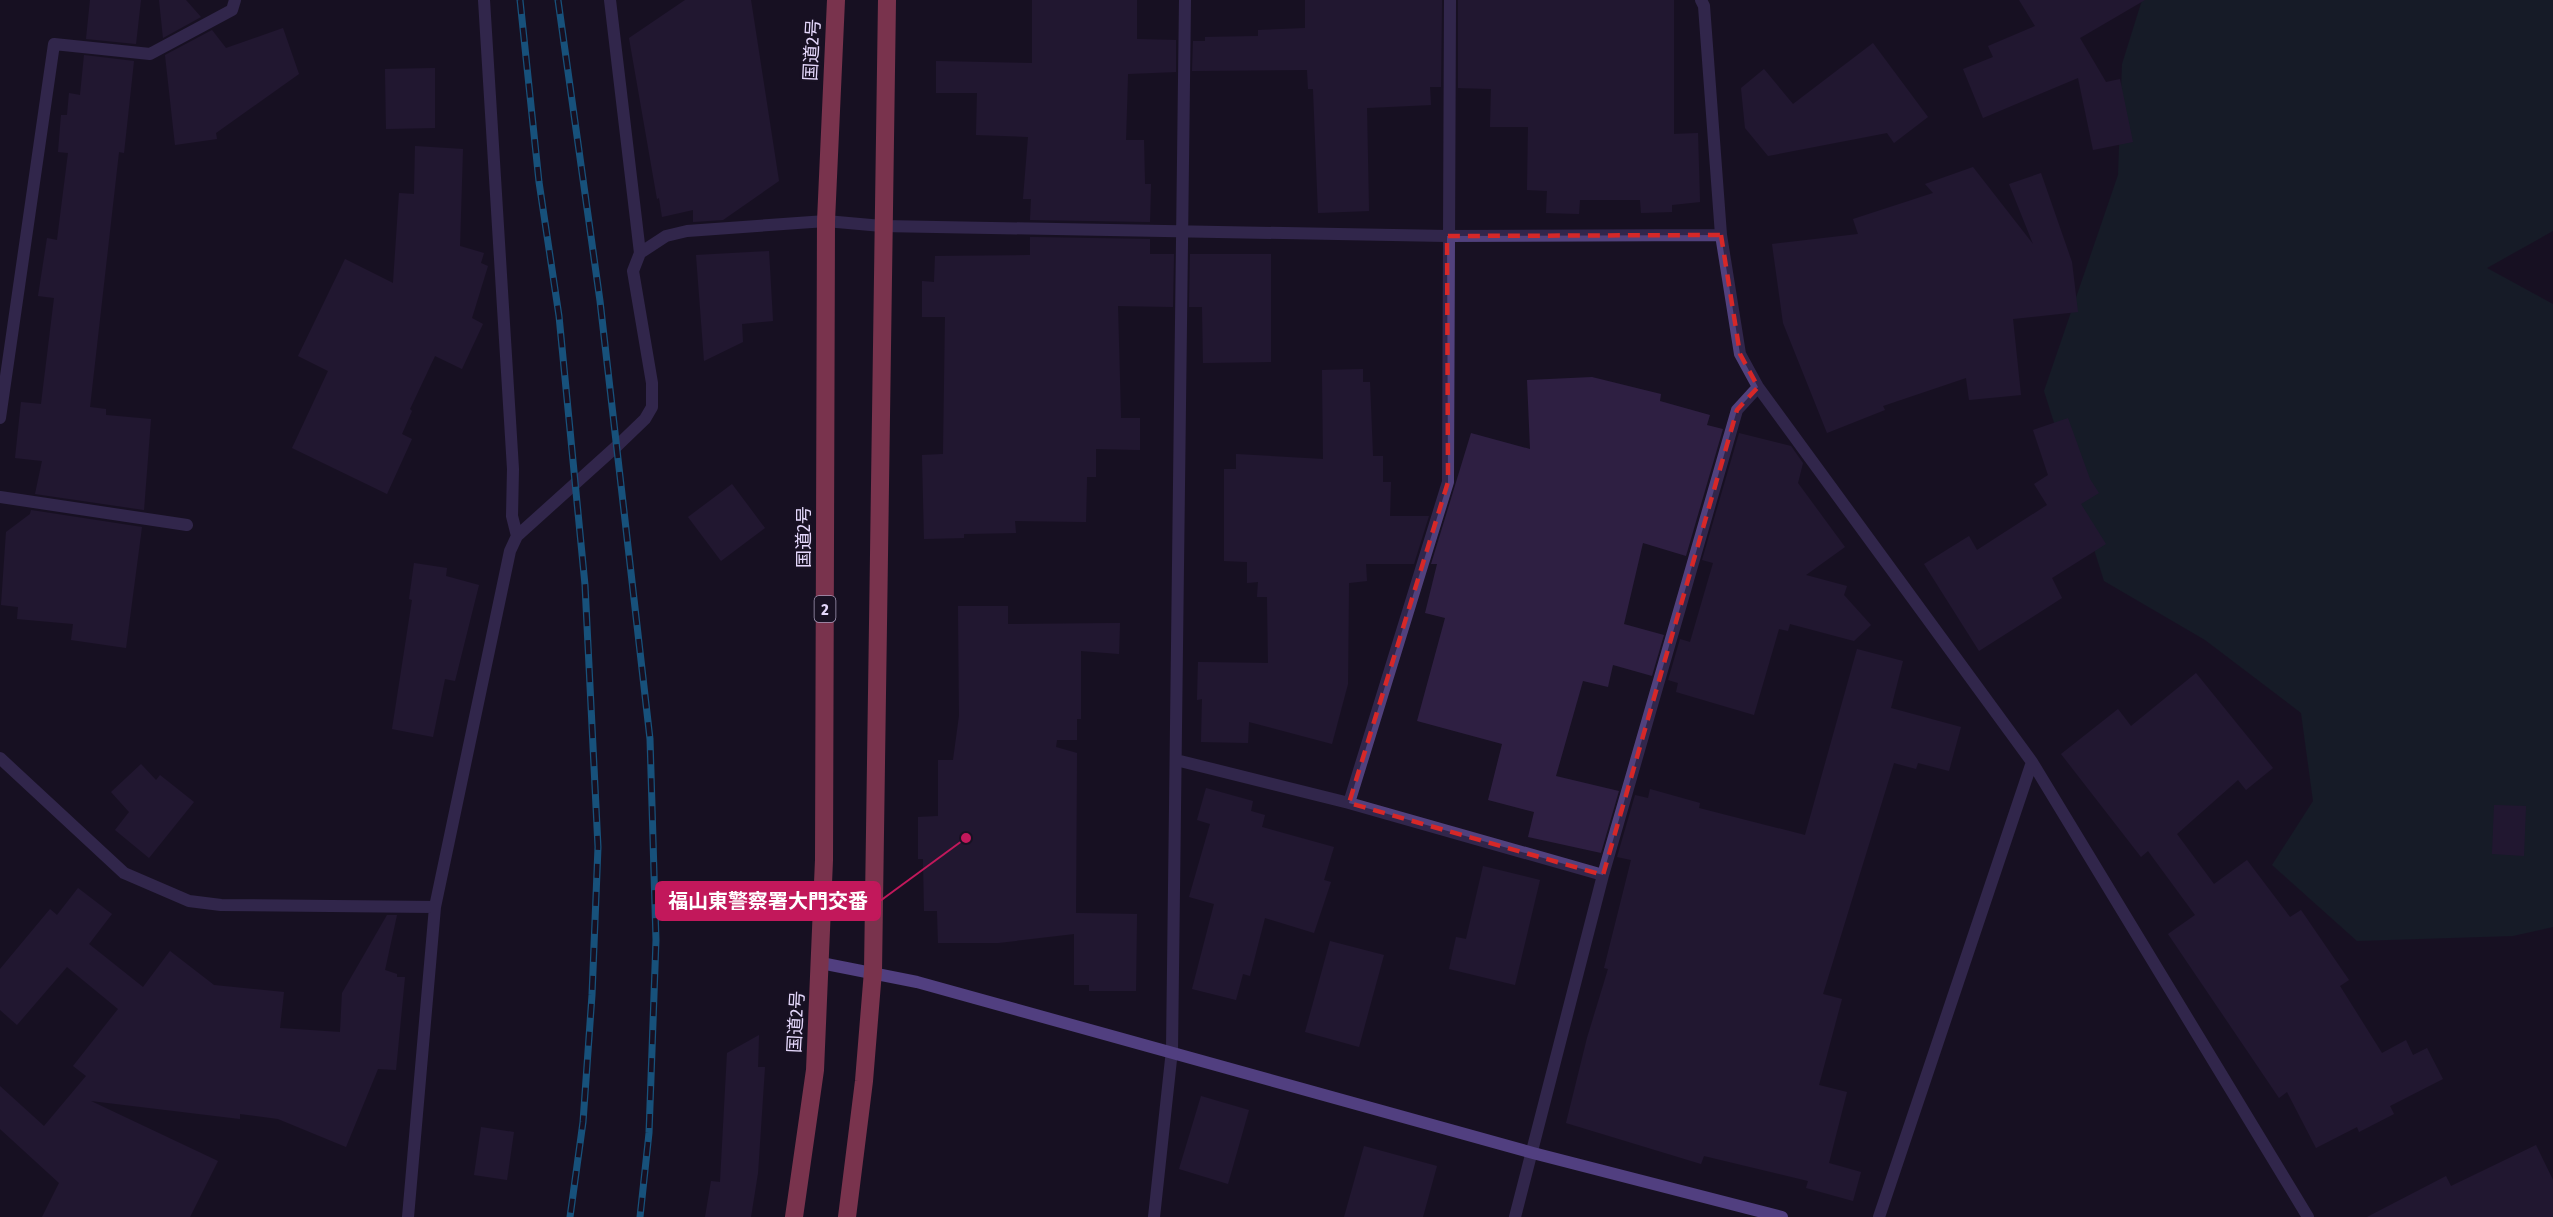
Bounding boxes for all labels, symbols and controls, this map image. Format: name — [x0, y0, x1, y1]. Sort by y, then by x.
street label: 国道2号 — [799, 18, 825, 82]
street label: 国道2号 — [793, 506, 815, 568]
road number: 2 — [814, 596, 836, 622]
callout: 福山東警察署大門交番 — [656, 882, 880, 920]
text: 福山東警察署大門交番 — [668, 889, 868, 913]
street label: 国道2号 — [783, 990, 809, 1054]

